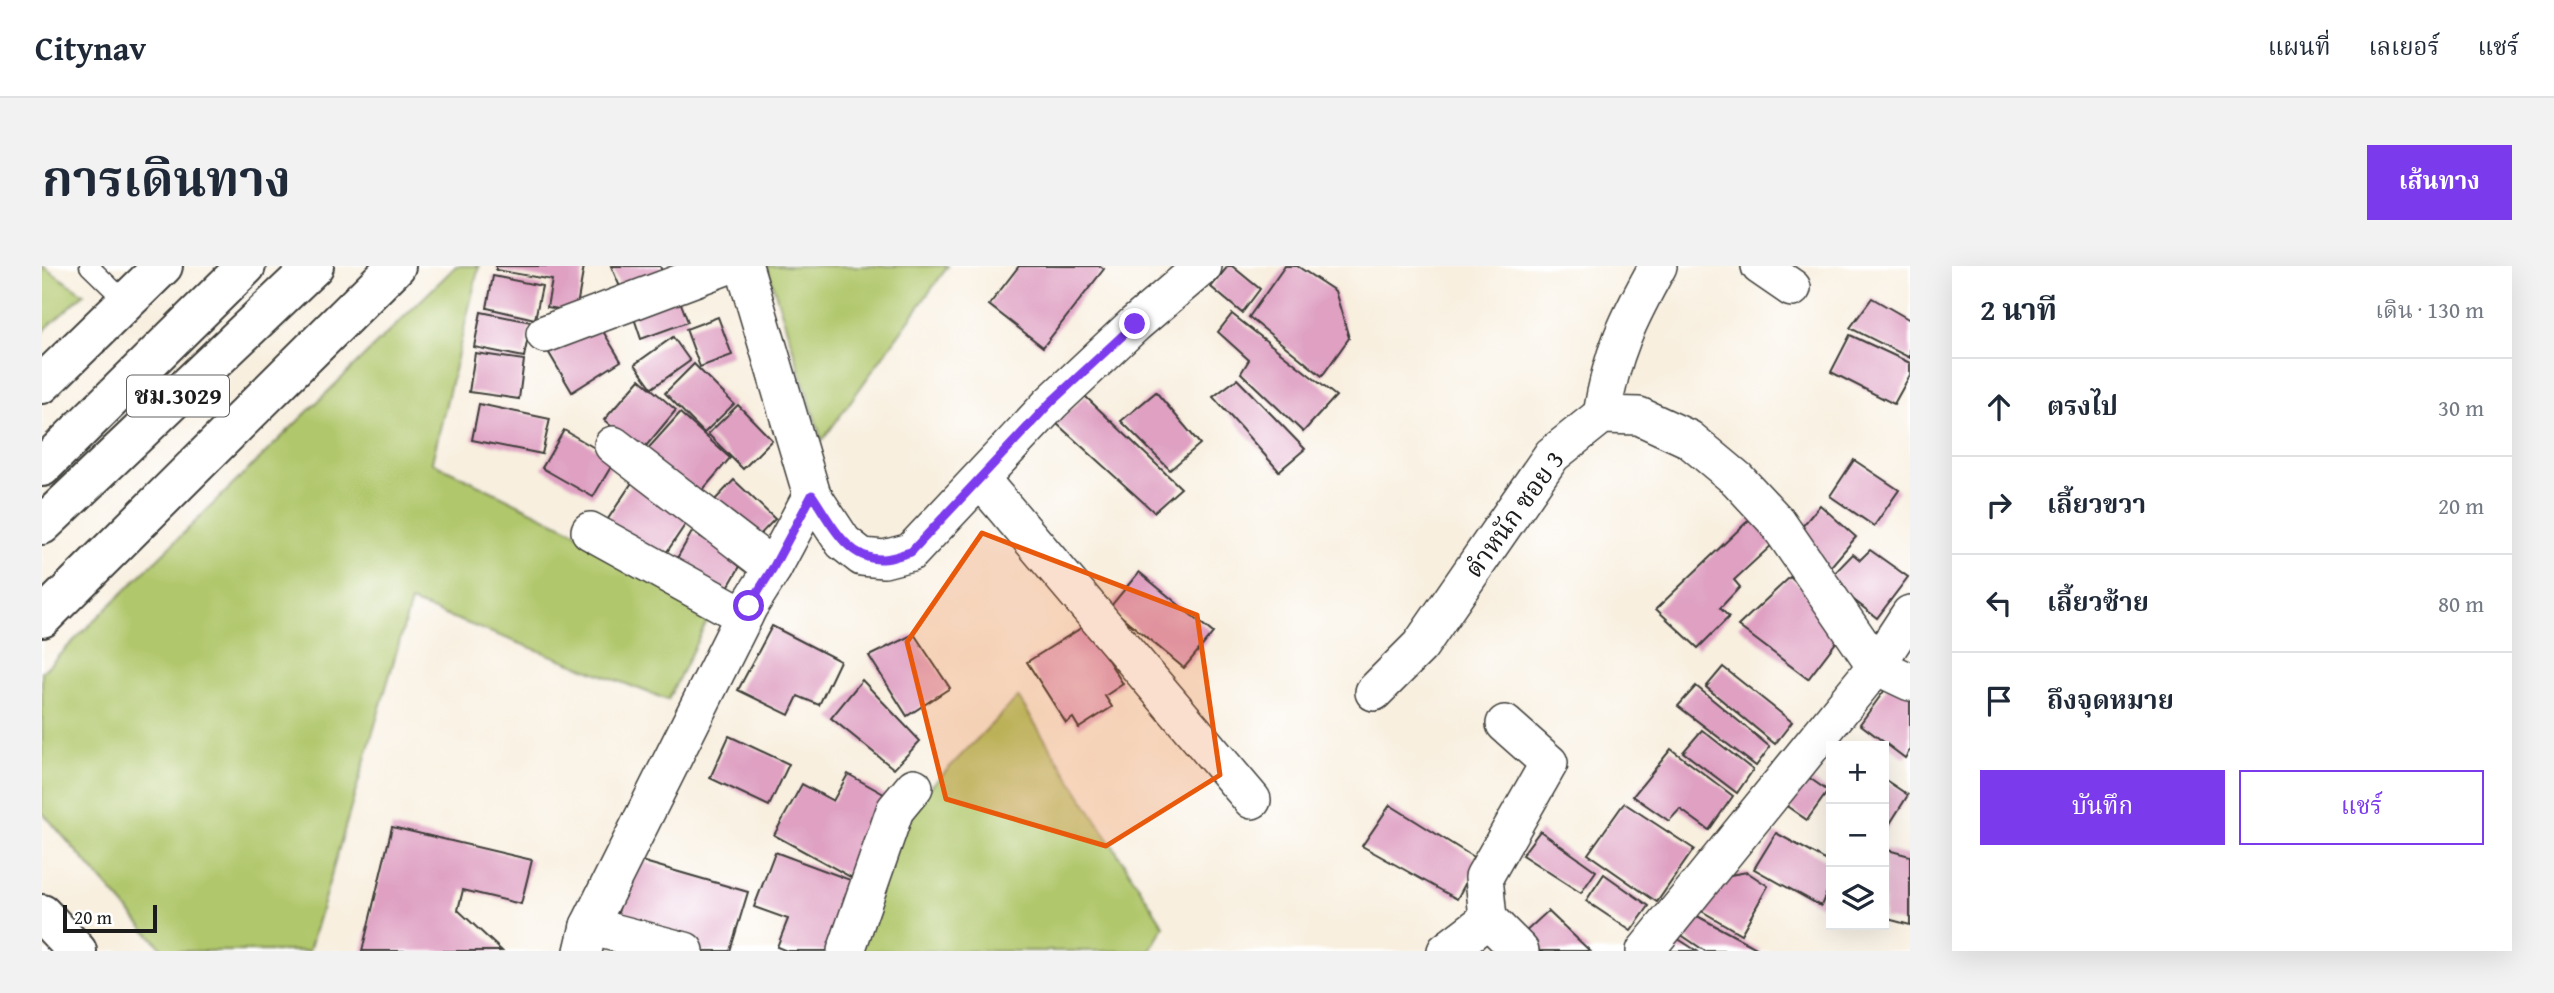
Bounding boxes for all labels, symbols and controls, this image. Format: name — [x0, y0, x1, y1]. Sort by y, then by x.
text: Citynav — [35, 24, 146, 72]
text: แผนที่ — [2268, 29, 2331, 64]
text: เลเยอร์ — [2369, 29, 2440, 64]
text: แชร์ — [2478, 29, 2519, 64]
text: การเดินทาง — [42, 142, 291, 214]
button: เส้นทาง — [2367, 145, 2512, 220]
text: 2 นาที — [1980, 287, 2057, 331]
text: เดิน · 130 m — [2375, 293, 2484, 326]
route end — [1119, 308, 1150, 339]
road number: ชม.3029 — [127, 376, 229, 416]
text: ตรงไป — [2047, 386, 2118, 425]
icon: ahead — [1980, 388, 2018, 426]
text: 30 m — [2438, 391, 2484, 424]
street label: ตำหนัก ซอย 3 — [1454, 442, 1573, 585]
text: เลี้ยวขวา — [2047, 484, 2146, 523]
icon: right — [1980, 486, 2018, 524]
text: 20 m — [2438, 489, 2484, 522]
text: เลี้ยวซ้าย — [2047, 582, 2149, 621]
icon: left — [1980, 584, 2018, 622]
text: 80 m — [2438, 587, 2484, 620]
route start — [733, 590, 764, 621]
text: ถึงจุดหมาย — [2047, 680, 2174, 719]
icon: arrive — [1980, 682, 2018, 720]
map controls — [1826, 741, 1889, 930]
button: + — [1826, 741, 1889, 804]
button: บันทึก — [1980, 770, 2225, 845]
button: แชร์ — [2239, 770, 2484, 845]
button: − — [1826, 804, 1889, 867]
button: layers — [1826, 867, 1889, 930]
scale bar — [63, 902, 158, 934]
text: 20 m — [74, 903, 112, 931]

